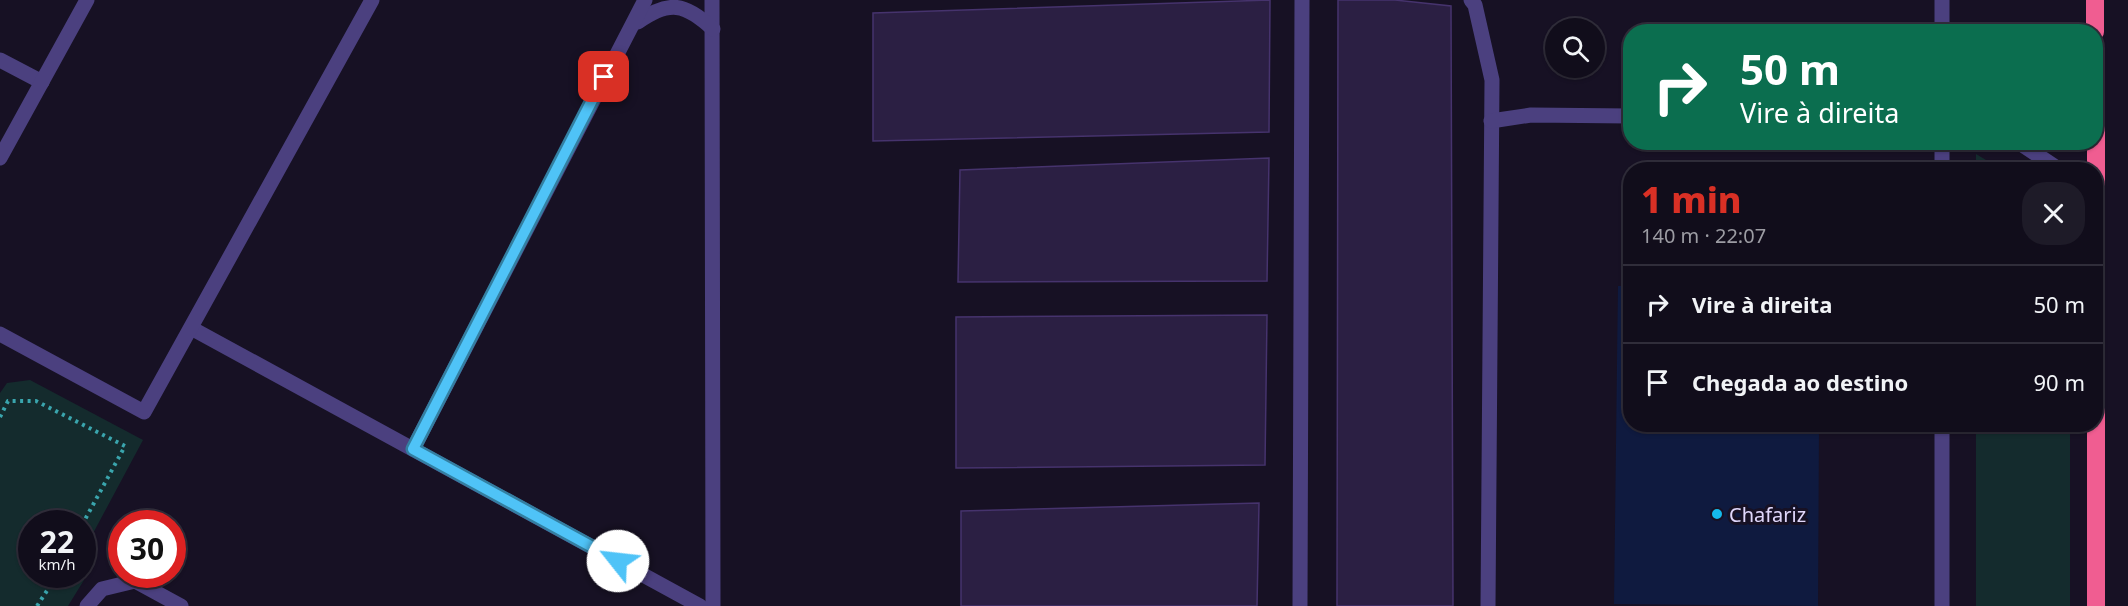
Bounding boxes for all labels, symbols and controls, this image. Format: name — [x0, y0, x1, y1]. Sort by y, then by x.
map controls — [1545, 18, 1605, 78]
button: search — [1545, 18, 1605, 78]
text: 50 m — [1740, 40, 1840, 97]
icon: right — [1641, 48, 1719, 126]
pin — [578, 51, 629, 102]
icon: arrive — [587, 60, 620, 93]
text: Vire à direita — [1740, 94, 1899, 131]
text: 1 min — [1641, 175, 1742, 224]
button: close — [2022, 182, 2085, 245]
text: 140 m · 22:07 — [1641, 222, 1766, 249]
icon: right — [1641, 288, 1674, 321]
text: Vire à direita — [1692, 289, 1832, 319]
text: 50 m — [2034, 289, 2085, 319]
icon: arrive — [1641, 366, 1674, 399]
text: Chegada ao destino — [1692, 367, 1908, 397]
text: 90 m — [2034, 367, 2085, 397]
place label: Chafariz — [1729, 501, 1806, 528]
marker: Chafariz — [1710, 507, 1724, 521]
speed limit sign: 30 — [108, 510, 186, 588]
text: 22 — [40, 521, 74, 562]
position arrow — [586, 529, 650, 593]
text: km/h — [39, 554, 75, 574]

